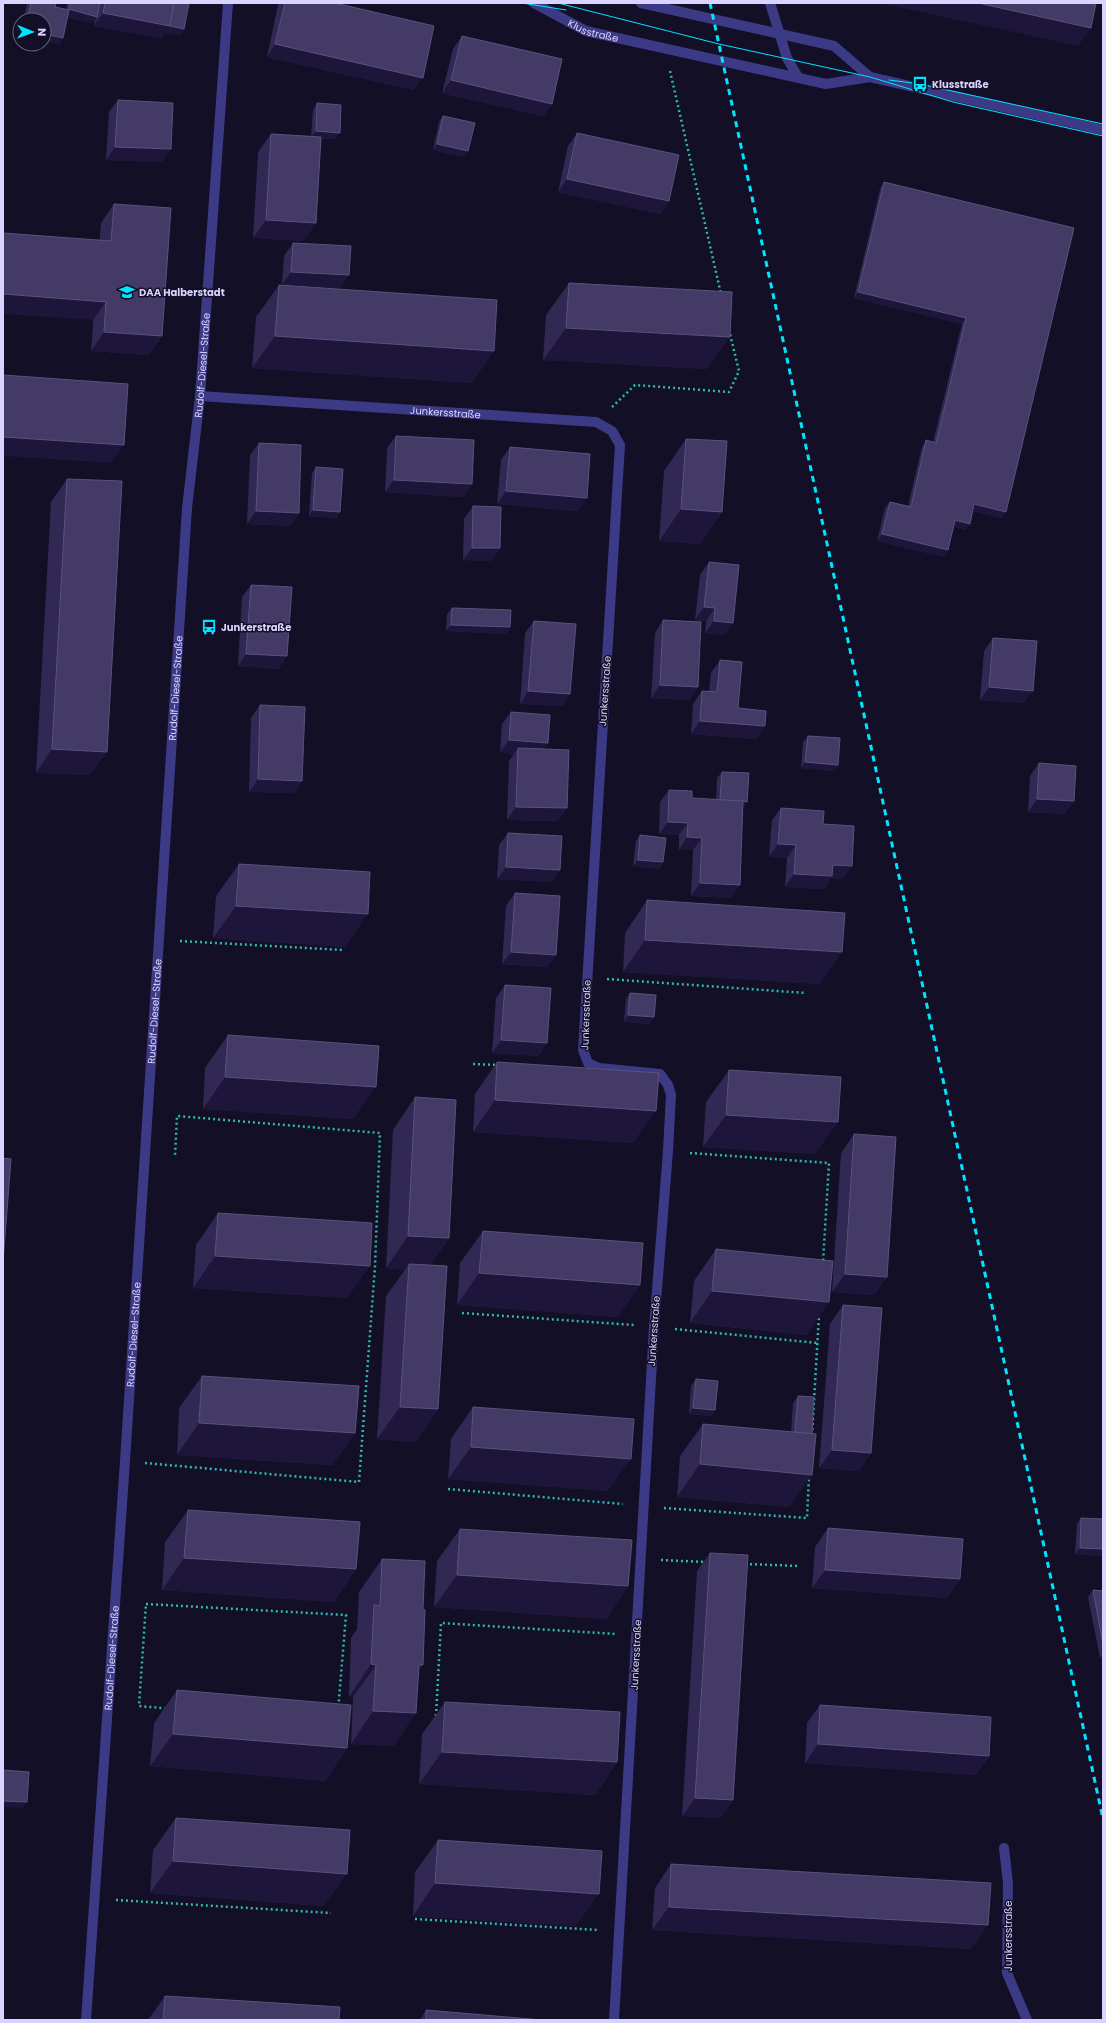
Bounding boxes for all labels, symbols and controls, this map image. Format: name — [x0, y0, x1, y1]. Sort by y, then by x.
north arrow — [12, 12, 52, 52]
street label: Klusstraße — [565, 15, 620, 45]
text: N — [34, 28, 50, 36]
bus stop icon: Klusstraße — [911, 75, 929, 93]
place label: Klusstraße — [932, 77, 989, 92]
school or university icon: DAA Halberstadt — [118, 283, 136, 301]
place label: DAA Halberstadt — [139, 285, 225, 300]
street label: Rudolf-Diesel-Straße — [190, 312, 213, 418]
street label: Junkersstraße — [410, 402, 481, 422]
bus stop icon: Junkerstraße — [200, 618, 218, 636]
place label: Junkerstraße — [221, 620, 291, 635]
street label: Rudolf-Diesel-Straße — [164, 635, 186, 741]
street label: Junkersstraße — [595, 655, 615, 727]
street label: Rudolf-Diesel-Straße — [143, 958, 165, 1064]
street label: Junkersstraße — [577, 979, 595, 1051]
street label: Rudolf-Diesel-Straße — [122, 1282, 144, 1388]
street label: Junkersstraße — [644, 1295, 664, 1367]
street label: Rudolf-Diesel-Straße — [100, 1605, 122, 1711]
street label: Junkersstraße — [627, 1619, 645, 1691]
street label: Junkersstraße — [1001, 1901, 1016, 1971]

